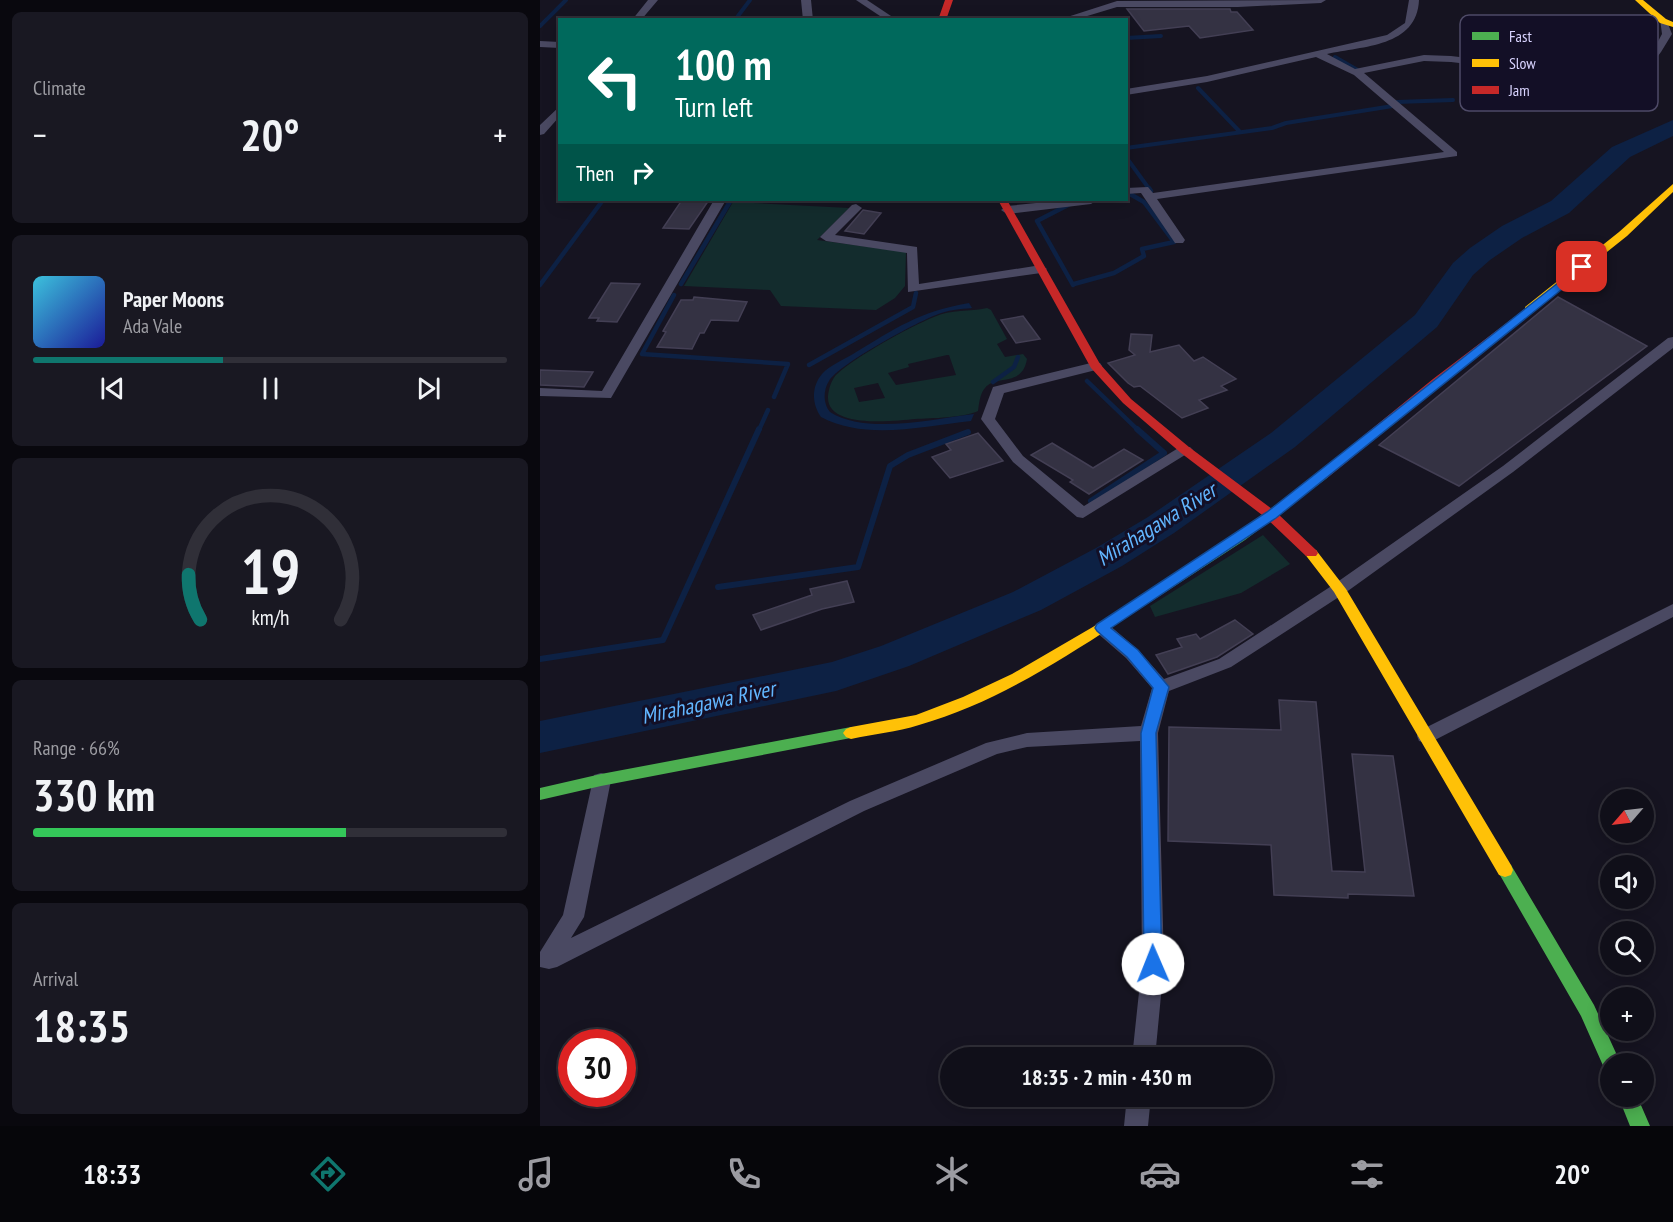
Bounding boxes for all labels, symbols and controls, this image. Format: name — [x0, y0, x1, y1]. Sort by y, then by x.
legend — [1460, 15, 1658, 111]
text: Fast — [1509, 26, 1532, 46]
text: 100 m — [675, 37, 772, 92]
icon: left — [576, 42, 654, 120]
text: Slow — [1509, 53, 1536, 73]
text: Climate — [33, 75, 86, 101]
text: Jam — [1508, 80, 1530, 100]
text: Turn left — [675, 90, 753, 124]
text: 20° — [240, 105, 300, 163]
text: − — [33, 113, 47, 156]
text: + — [493, 113, 507, 156]
icon: right — [626, 156, 659, 189]
text: Then — [576, 159, 614, 187]
pin — [1556, 241, 1607, 292]
icon: arrive — [1565, 250, 1598, 283]
text: Paper Moons — [123, 285, 224, 313]
text: Ada Vale — [123, 313, 182, 339]
icon: previous — [96, 372, 129, 405]
icon: pause — [254, 372, 287, 405]
icon: next — [412, 372, 445, 405]
water label: Mirahagawa River — [1091, 475, 1224, 572]
text: 19 — [240, 530, 300, 611]
text: km/h — [251, 603, 289, 631]
water label: Mirahagawa River — [639, 674, 780, 730]
text: Range · 66% — [33, 735, 120, 761]
text: 330 km — [33, 765, 155, 823]
north arrow — [1600, 789, 1654, 843]
map controls — [1600, 789, 1654, 1107]
button: sound — [1600, 855, 1654, 909]
button: search — [1600, 921, 1654, 975]
position arrow — [1121, 932, 1185, 996]
text: Arrival — [33, 966, 78, 992]
button: + — [1600, 987, 1654, 1041]
text: 18:35 — [33, 996, 130, 1054]
speed limit sign: 30 — [558, 1029, 636, 1107]
button: − — [1600, 1053, 1654, 1107]
text: 18:35 · 2 min · 430 m — [1021, 1063, 1192, 1091]
icon: directions — [307, 1153, 349, 1195]
icon: music — [515, 1153, 557, 1195]
icon: phone — [723, 1153, 765, 1195]
icon: climate — [931, 1153, 973, 1195]
icon: car — [1139, 1153, 1181, 1195]
icon: filters — [1346, 1153, 1388, 1195]
text: 18:33 — [83, 1157, 141, 1191]
text: 20° — [1554, 1157, 1590, 1191]

